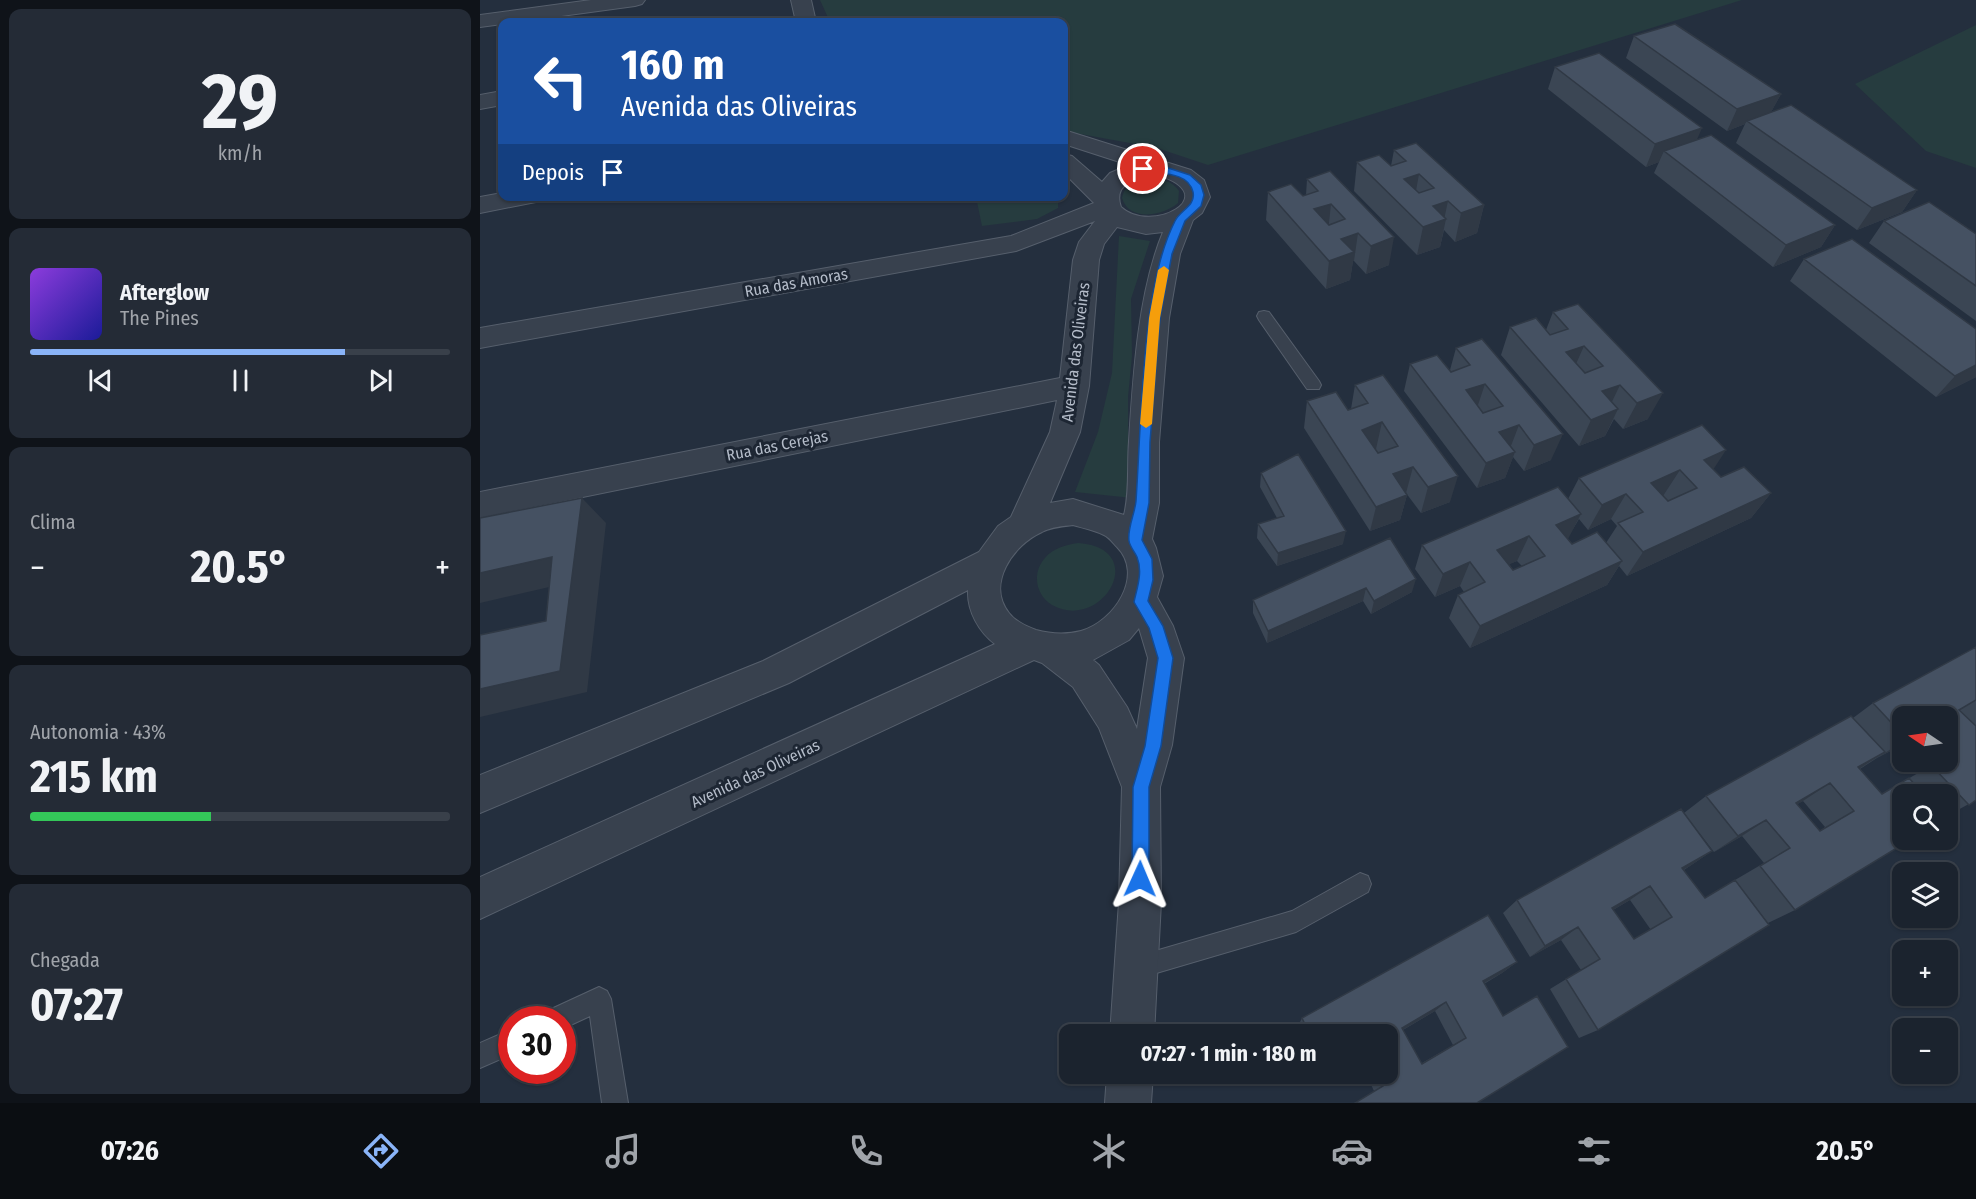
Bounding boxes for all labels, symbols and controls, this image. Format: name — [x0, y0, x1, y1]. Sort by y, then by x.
text: 160 m — [621, 40, 724, 90]
icon: left — [522, 42, 600, 120]
text: 29 — [202, 55, 278, 149]
text: Avenida das Oliveiras — [621, 91, 857, 123]
text: km/h — [218, 141, 262, 165]
pin — [1117, 143, 1168, 194]
icon: arrive — [1126, 152, 1159, 185]
icon: arrive — [596, 156, 629, 189]
text: Depois — [522, 159, 584, 186]
street label: Rua das Amoras — [743, 264, 849, 301]
text: Afterglow — [120, 279, 209, 306]
street label: Avenida das Oliveiras — [1058, 281, 1093, 423]
text: The Pines — [120, 306, 199, 330]
icon: previous — [84, 364, 117, 397]
icon: pause — [224, 364, 257, 397]
icon: next — [364, 364, 397, 397]
street label: Rua das Cerejas — [725, 426, 830, 465]
text: Clima — [30, 510, 75, 534]
text: 20.5° — [190, 540, 289, 594]
text: − — [30, 548, 45, 588]
text: + — [435, 548, 450, 588]
north arrow — [1892, 706, 1958, 772]
map controls — [1892, 706, 1958, 1084]
text: Autonomia · 43% — [30, 720, 166, 744]
street label: Avenida das Oliveiras — [688, 735, 823, 812]
text: 215 km — [30, 750, 158, 804]
button: search — [1892, 784, 1958, 850]
position arrow — [1108, 847, 1172, 911]
button: layers — [1892, 862, 1958, 928]
button: + — [1892, 940, 1958, 1006]
text: Chegada — [30, 948, 100, 972]
text: 07:27 — [30, 978, 123, 1032]
speed limit sign: 30 — [498, 1006, 576, 1084]
button: − — [1892, 1018, 1958, 1084]
text: 07:27 · 1 min · 180 m — [1140, 1040, 1317, 1067]
icon: directions — [360, 1130, 402, 1172]
icon: music — [602, 1130, 644, 1172]
icon: phone — [845, 1130, 887, 1172]
icon: climate — [1088, 1130, 1130, 1172]
icon: car — [1331, 1130, 1373, 1172]
icon: filters — [1573, 1130, 1615, 1172]
text: 07:26 — [100, 1135, 159, 1167]
text: 20.5° — [1816, 1135, 1876, 1167]

